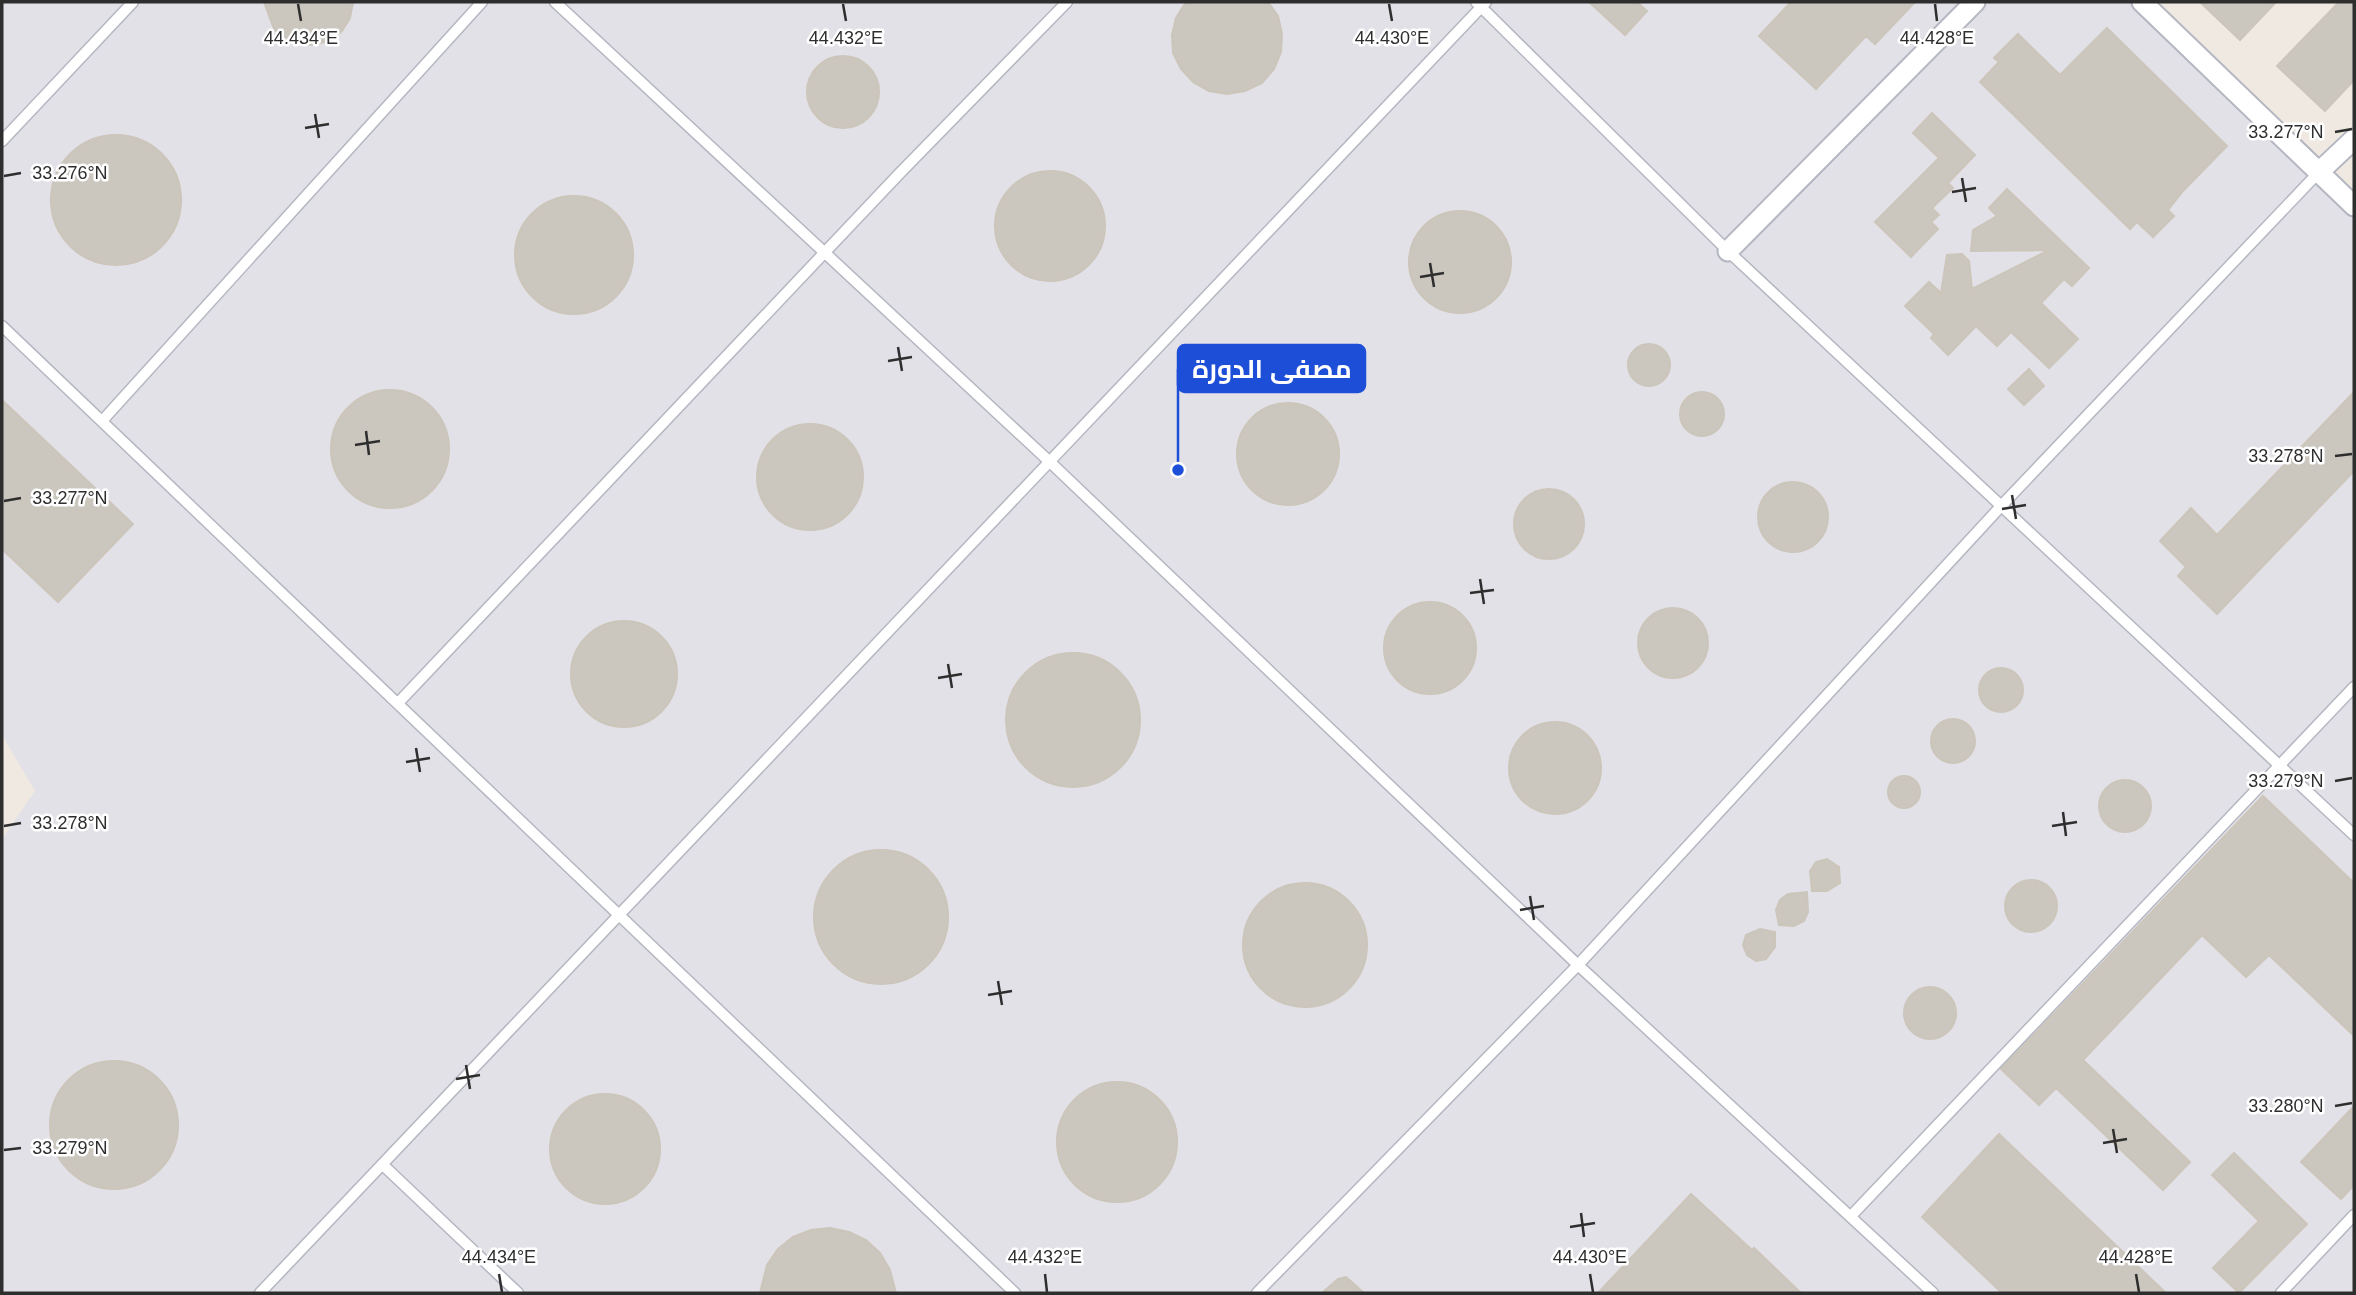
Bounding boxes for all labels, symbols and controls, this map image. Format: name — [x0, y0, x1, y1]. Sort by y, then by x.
text: 44.434°E — [264, 28, 338, 48]
text: 44.432°E — [809, 28, 883, 48]
text: 44.430°E — [1355, 28, 1429, 48]
text: 44.428°E — [1900, 28, 1974, 48]
text: 33.277°N — [2248, 122, 2324, 142]
text: 33.276°N — [32, 163, 108, 183]
callout: مصفى الدورة — [1178, 345, 1365, 392]
text: مصفى الدورة — [1192, 354, 1352, 385]
text: 33.278°N — [2248, 446, 2324, 466]
text: 33.277°N — [32, 488, 108, 508]
text: 33.279°N — [2248, 771, 2324, 791]
text: 33.278°N — [32, 813, 108, 833]
text: 33.280°N — [2248, 1096, 2324, 1116]
text: 33.279°N — [32, 1138, 108, 1158]
text: 44.434°E — [462, 1247, 536, 1267]
text: 44.432°E — [1008, 1247, 1082, 1267]
text: 44.430°E — [1553, 1247, 1627, 1267]
text: 44.428°E — [2099, 1247, 2173, 1267]

